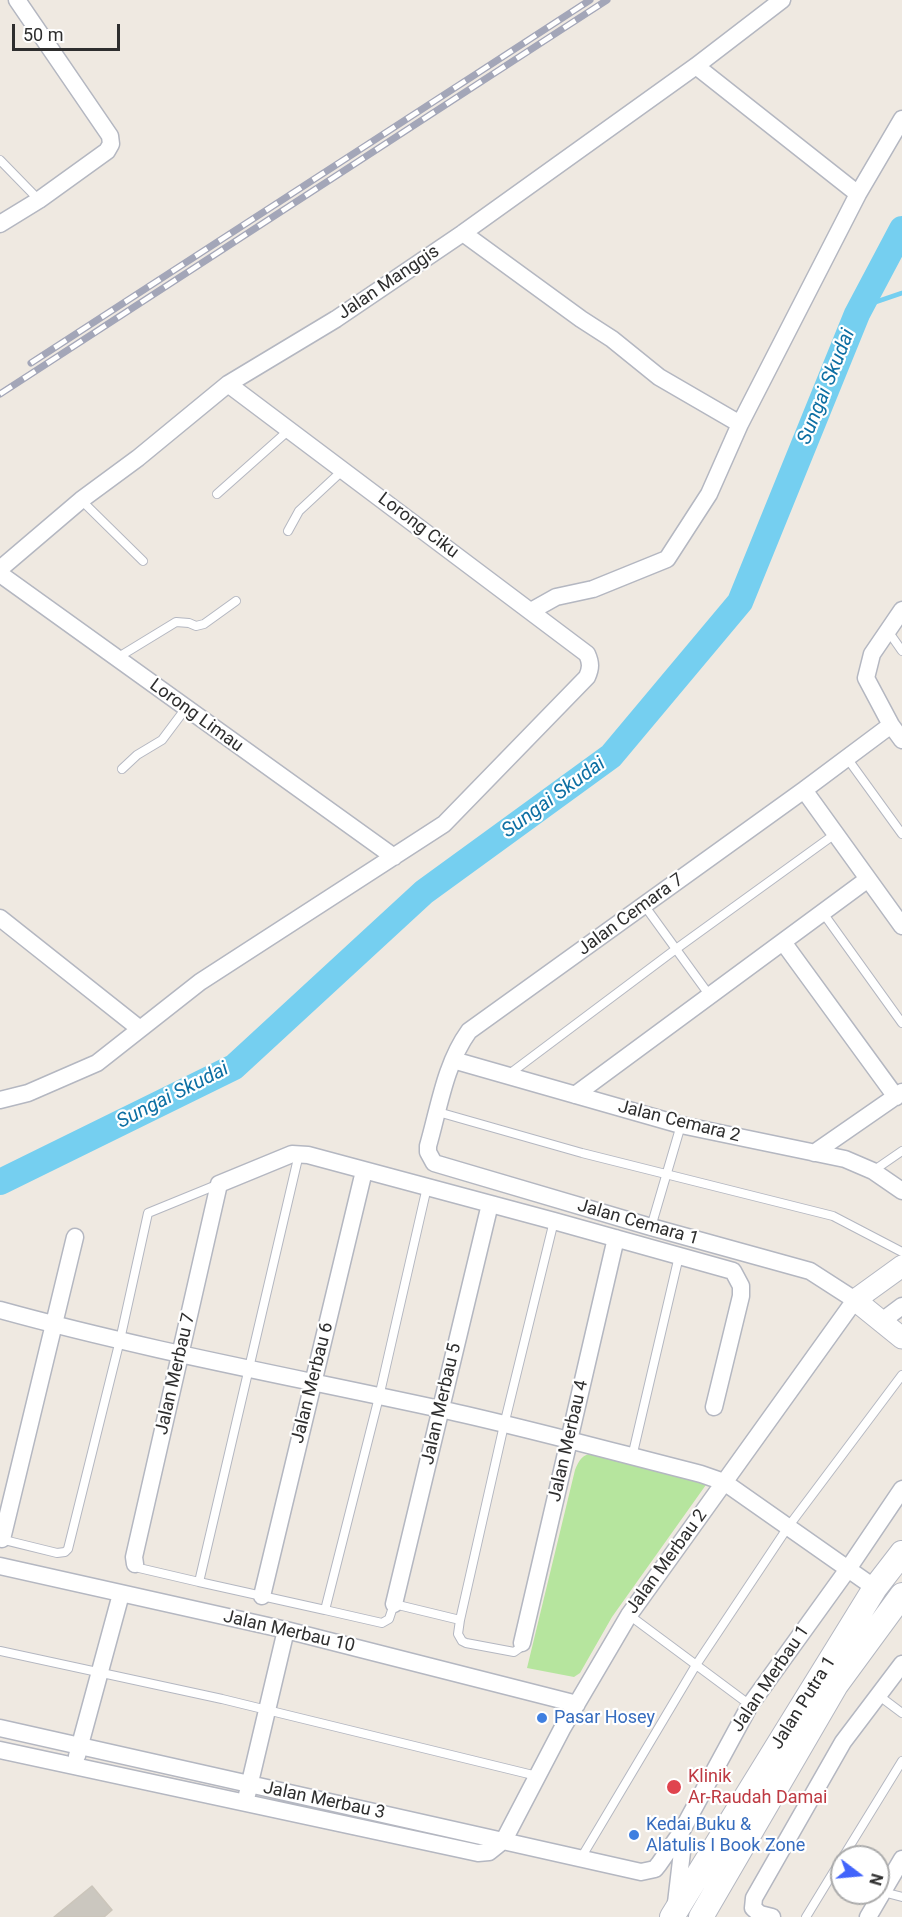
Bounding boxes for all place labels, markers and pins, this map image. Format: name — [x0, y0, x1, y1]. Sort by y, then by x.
place label: Pasar Hosey — [554, 1707, 655, 1729]
marker: Pasar Hosey — [535, 1711, 549, 1725]
place label: Klinik Ar-Raudah Damai — [688, 1766, 828, 1808]
marker: Klinik Ar-Raudah Damai — [665, 1778, 683, 1796]
place label: Kedai Buku & Alatulis I Book Zone — [646, 1814, 805, 1856]
marker: Kedai Buku & Alatulis I Book Zone — [627, 1828, 641, 1842]

